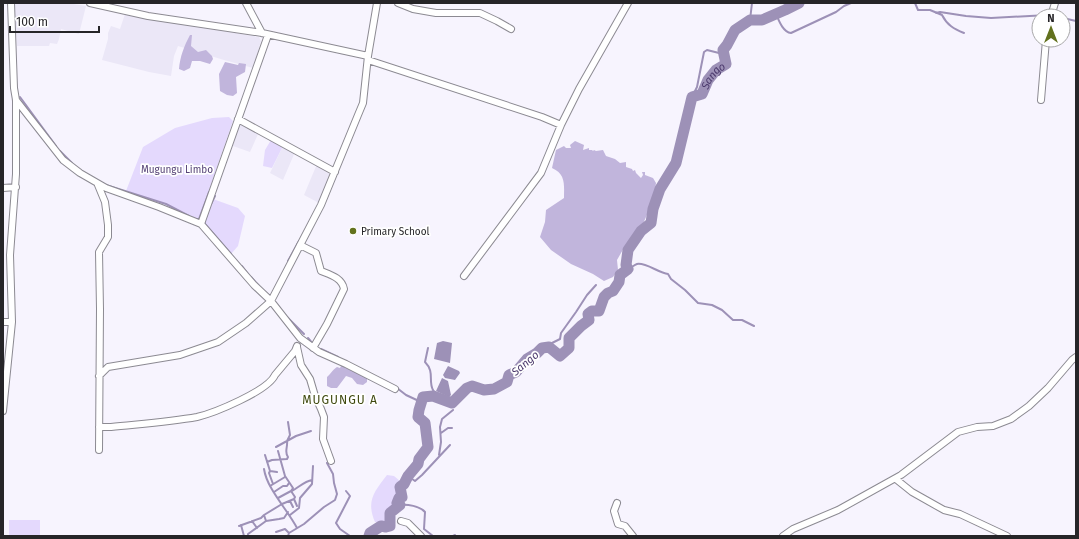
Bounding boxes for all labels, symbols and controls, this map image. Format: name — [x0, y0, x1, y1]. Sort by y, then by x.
scale bar — [10, 8, 99, 34]
north arrow — [1031, 8, 1071, 48]
text: N — [1047, 12, 1055, 25]
text: 100 m — [16, 15, 48, 29]
water label: Sango — [699, 60, 728, 92]
park label: Mugungu Limbo — [141, 164, 213, 176]
marker: Primary School — [348, 226, 358, 236]
place label: Primary School — [361, 226, 429, 238]
water label: Sango — [508, 348, 541, 379]
district label: MUGUNGU A — [302, 393, 378, 407]

